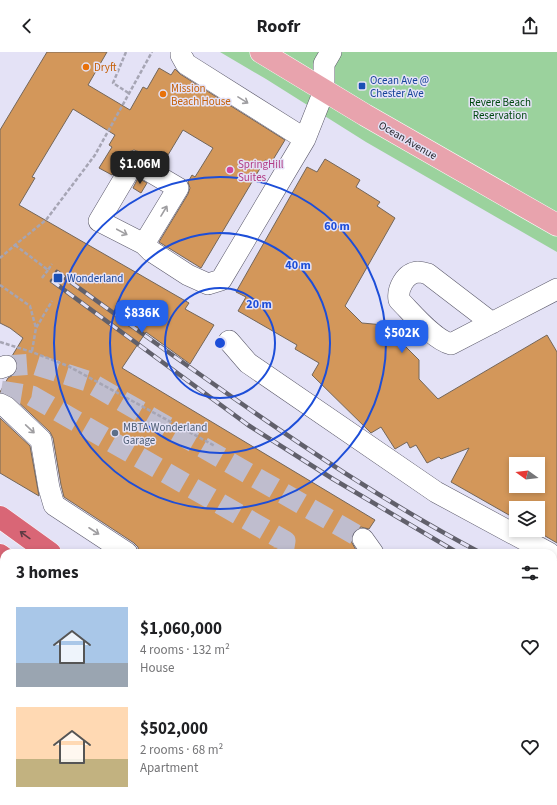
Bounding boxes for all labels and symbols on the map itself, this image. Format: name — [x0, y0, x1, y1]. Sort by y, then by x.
place label: Dryft — [94, 60, 117, 75]
marker: Dryft — [81, 62, 91, 72]
place label: Ocean Ave @ Chester Ave — [370, 73, 429, 101]
place label: Mission Beach House — [171, 81, 231, 109]
marker: Ocean Ave @ Chester Ave — [357, 81, 367, 91]
marker: Mission Beach House — [158, 89, 168, 99]
park label: Revere Beach Reservation — [469, 95, 531, 123]
one-way arrow — [237, 96, 248, 104]
street label: Ocean Avenue — [376, 118, 440, 163]
pin: $1.06M — [107, 151, 173, 185]
place label: SpringHill Suites — [238, 157, 284, 185]
marker: SpringHill Suites — [225, 165, 235, 175]
one-way arrow — [161, 205, 169, 217]
text: 60 m — [324, 218, 350, 235]
one-way arrow — [116, 229, 128, 237]
text: 40 m — [285, 257, 311, 274]
place label: Wonderland — [67, 271, 123, 286]
marker: Wonderland — [52, 272, 64, 284]
text: 20 m — [246, 296, 272, 313]
pin: $836K — [114, 300, 170, 334]
pin: $502K — [374, 320, 430, 354]
centre of rings — [213, 336, 227, 350]
place label: MBTA Wonderland Garage — [123, 420, 207, 448]
one-way arrow — [25, 424, 35, 434]
marker: MBTA Wonderland Garage — [110, 428, 120, 438]
north arrow — [509, 457, 545, 493]
one-way arrow — [88, 527, 99, 535]
one-way arrow — [20, 531, 31, 539]

